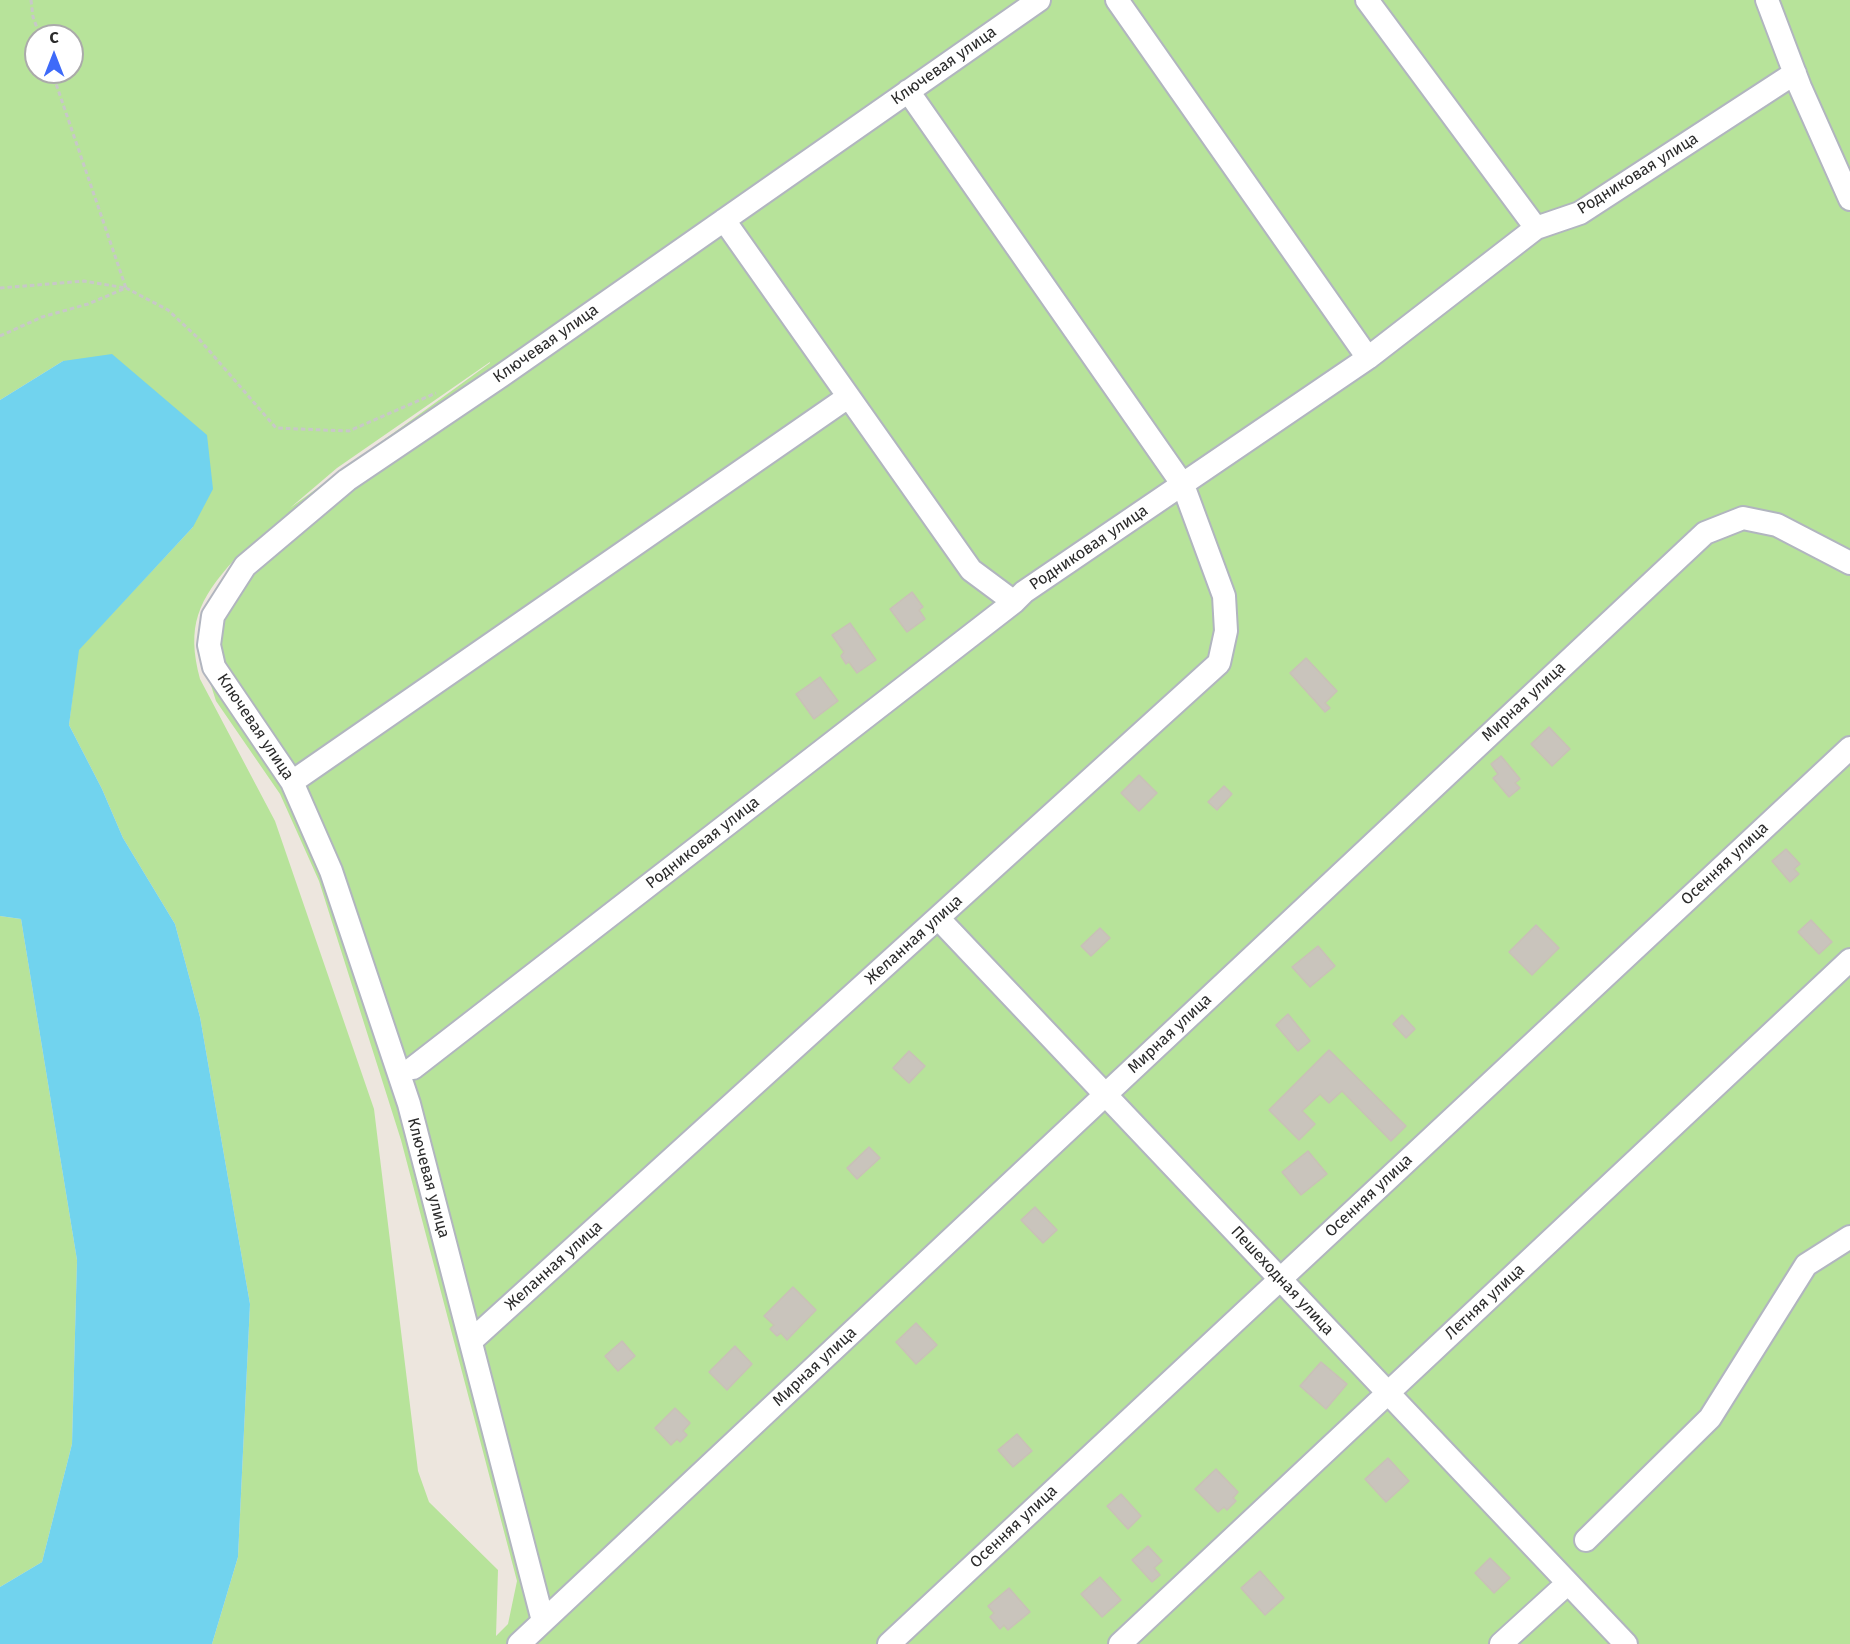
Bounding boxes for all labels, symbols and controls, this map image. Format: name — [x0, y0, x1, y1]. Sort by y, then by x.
street label: Ключевая улица — [888, 23, 1000, 109]
north arrow — [24, 24, 84, 84]
text: С — [49, 28, 59, 47]
street label: Родниковая улица — [1574, 129, 1702, 219]
street label: Ключевая улица — [490, 301, 602, 387]
street label: Родниковая улица — [1026, 501, 1152, 595]
street label: Мирная улица — [1478, 658, 1570, 746]
street label: Ключевая улица — [212, 670, 298, 784]
street label: Родниковая улица — [642, 793, 764, 893]
street label: Осенняя улица — [1677, 819, 1773, 909]
street label: Желанная улица — [861, 891, 967, 989]
street label: Мирная улица — [1124, 990, 1216, 1078]
street label: Ключевая улица — [403, 1116, 453, 1240]
street label: Осенняя улица — [1321, 1151, 1417, 1241]
street label: Желанная улица — [501, 1217, 607, 1315]
street label: Пешеходная улица — [1226, 1222, 1338, 1340]
street label: Летняя улица — [1441, 1260, 1529, 1344]
street label: Мирная улица — [769, 1323, 861, 1411]
street label: Осенняя улица — [966, 1482, 1062, 1572]

